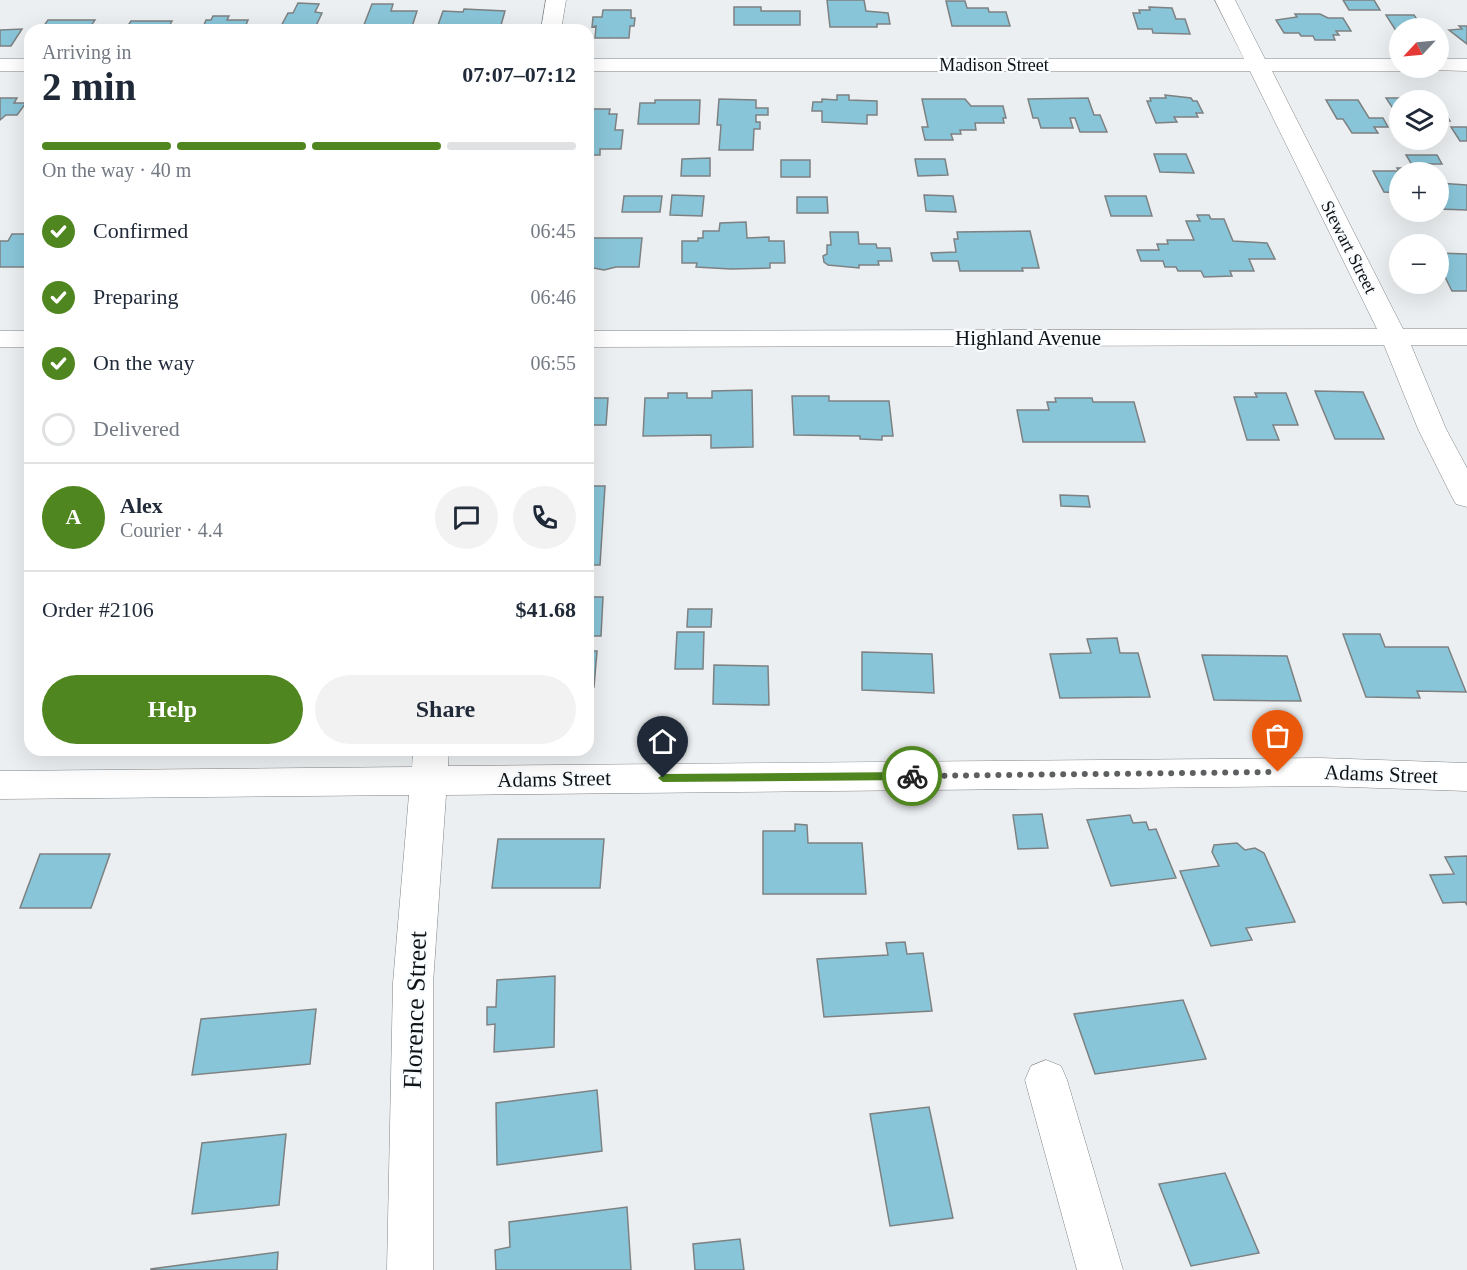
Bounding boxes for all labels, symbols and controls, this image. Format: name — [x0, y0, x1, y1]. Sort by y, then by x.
north arrow — [1389, 18, 1449, 78]
map controls — [1389, 18, 1449, 294]
text: Arriving in — [42, 41, 131, 63]
street label: Madison Street — [939, 55, 1049, 75]
text: 07:07–07:12 — [462, 62, 576, 87]
text: 2 min — [42, 65, 136, 108]
button: layers — [1389, 90, 1449, 150]
text: On the way · 40 m — [42, 159, 191, 181]
button: + — [1389, 162, 1449, 222]
street label: Stewart Street — [1317, 197, 1381, 297]
icon: check — [42, 215, 75, 248]
text: Confirmed — [93, 218, 188, 243]
text: 06:45 — [530, 220, 576, 242]
button: − — [1389, 234, 1449, 294]
icon: check — [42, 281, 75, 314]
text: Preparing — [93, 284, 179, 309]
text: 06:46 — [530, 286, 576, 308]
street label: Highland Avenue — [955, 326, 1101, 350]
icon: check — [42, 347, 75, 380]
text: On the way — [93, 350, 194, 375]
text: 06:55 — [530, 352, 576, 374]
text: Delivered — [93, 416, 180, 441]
button: chat — [435, 486, 498, 549]
button: phone — [513, 486, 576, 549]
text: Alex — [120, 493, 163, 518]
text: A — [66, 504, 81, 529]
text: Courier · 4.4 — [120, 519, 223, 541]
text: Order #2106 — [42, 597, 154, 622]
text: $41.68 — [516, 597, 576, 622]
button: Help — [42, 675, 303, 744]
button: Share — [315, 675, 576, 744]
pin — [1252, 710, 1303, 772]
pin — [637, 716, 688, 778]
icon: bag — [1261, 719, 1294, 752]
icon: home — [646, 725, 679, 758]
courier — [882, 746, 942, 806]
icon: bike — [896, 760, 929, 793]
street label: Adams Street — [1324, 760, 1438, 788]
street label: Adams Street — [497, 766, 611, 792]
street label: Florence Street — [398, 930, 432, 1090]

